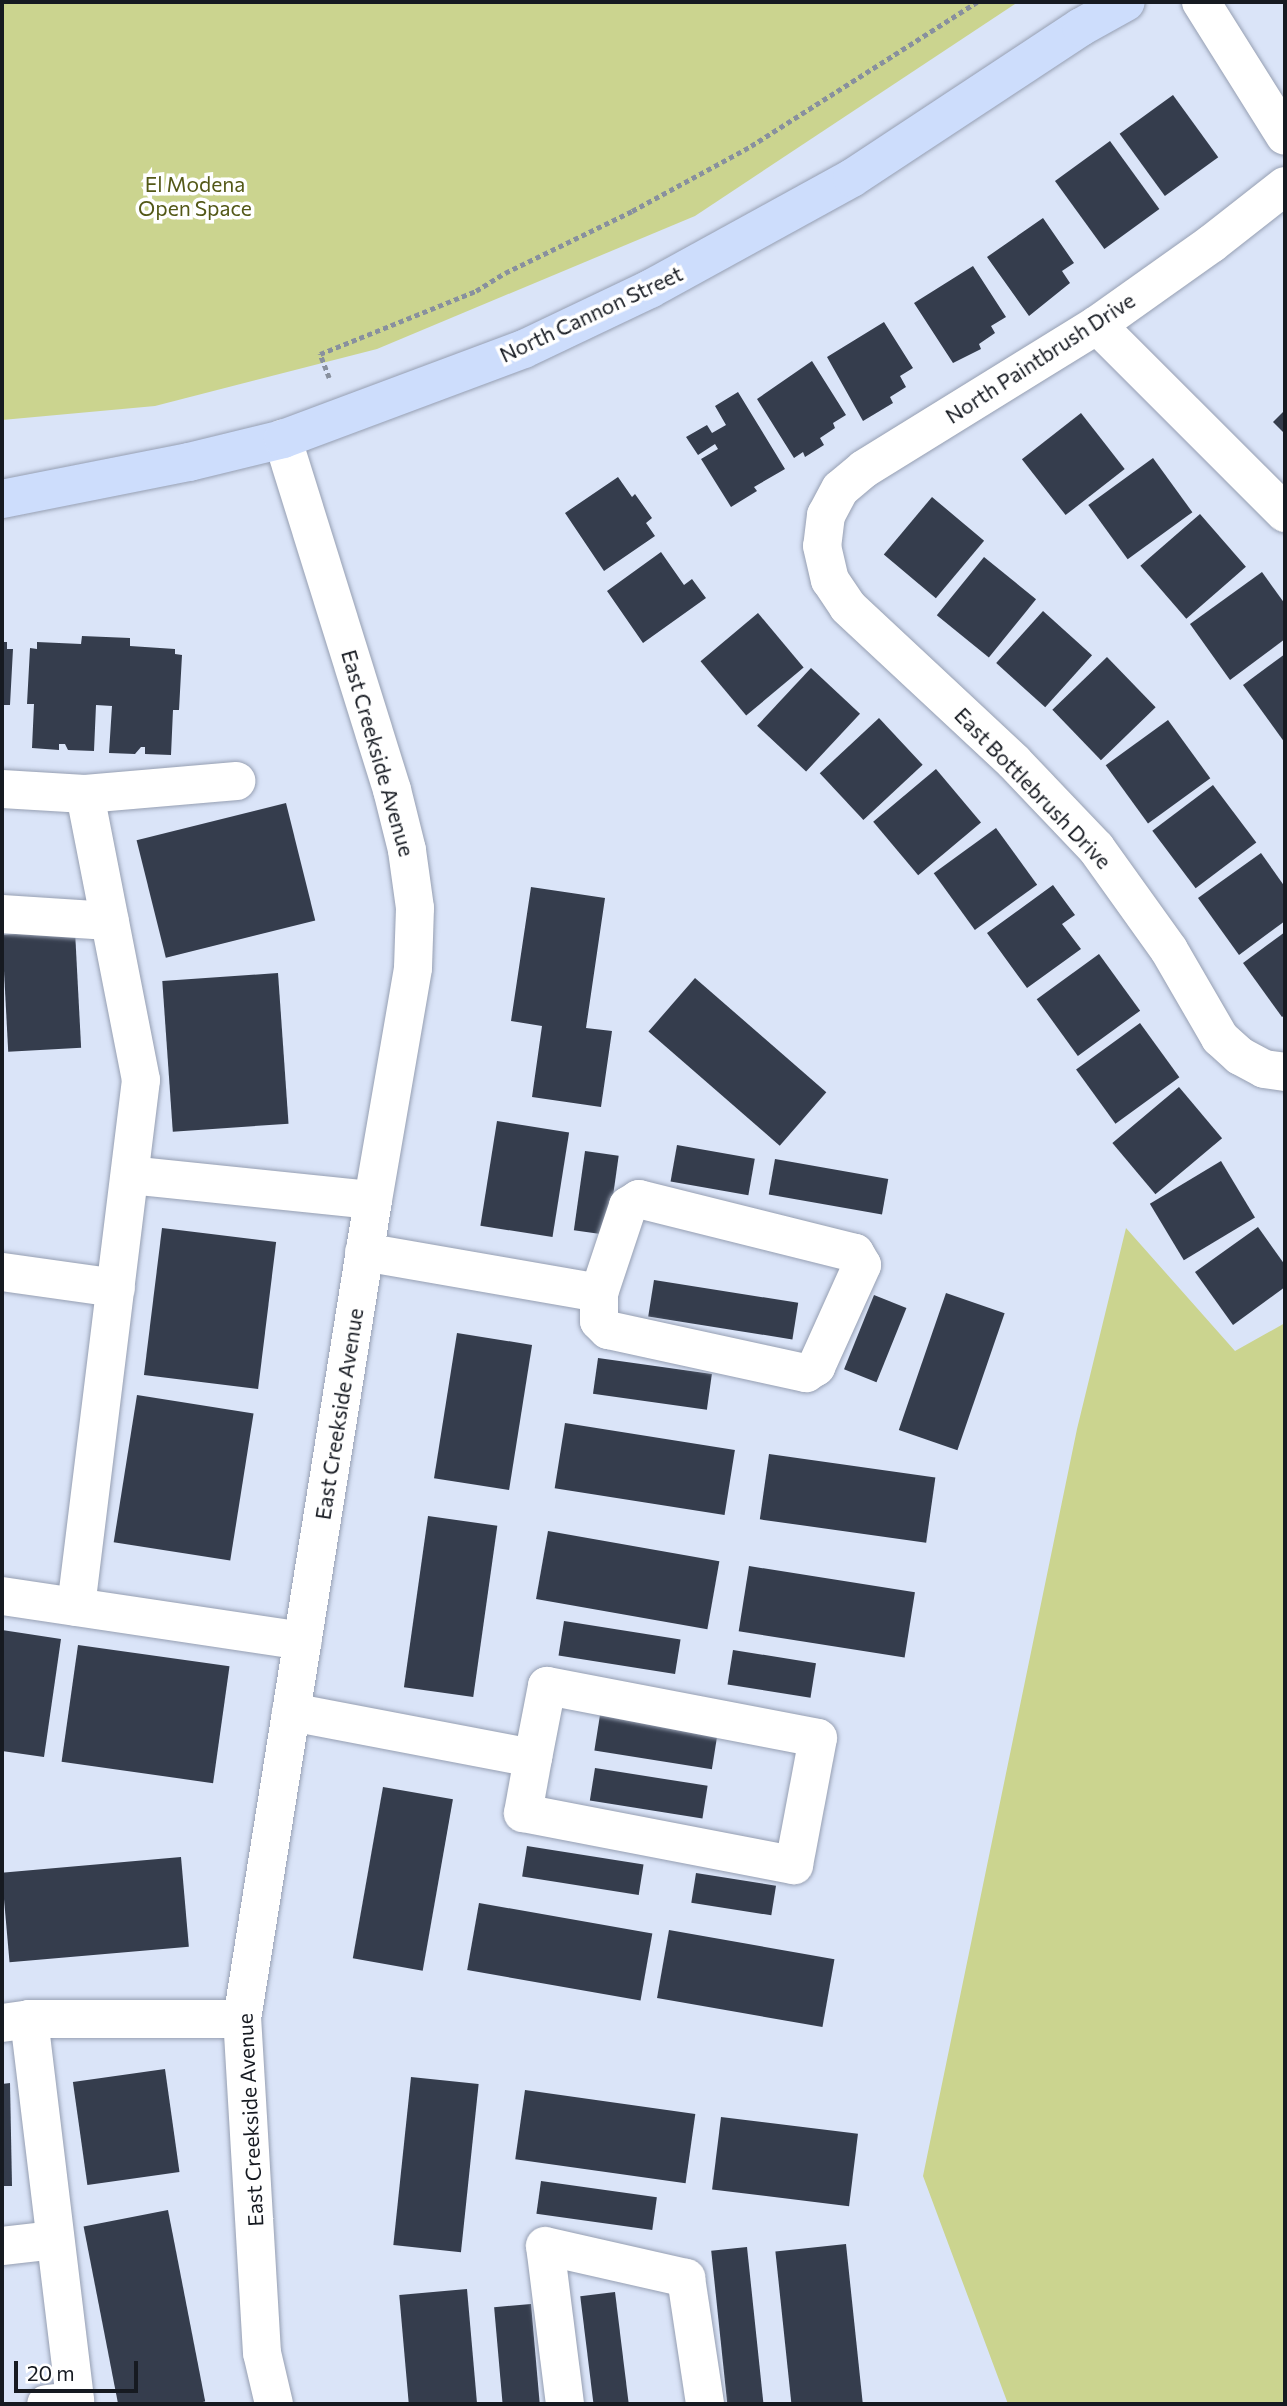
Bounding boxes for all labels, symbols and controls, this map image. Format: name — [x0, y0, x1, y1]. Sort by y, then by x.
park label: El Modena Open Space — [138, 171, 252, 221]
street label: North Cannon Street — [496, 261, 686, 367]
street label: North Paintbrush Drive — [941, 287, 1139, 429]
street label: East Creekside Avenue — [336, 647, 420, 859]
street label: East Bottlebrush Drive — [950, 702, 1116, 874]
street label: East Creekside Avenue — [310, 1306, 368, 1522]
street label: East Creekside Avenue — [232, 2013, 268, 2227]
scale bar — [18, 2346, 142, 2390]
text: 20 m — [27, 2360, 75, 2385]

